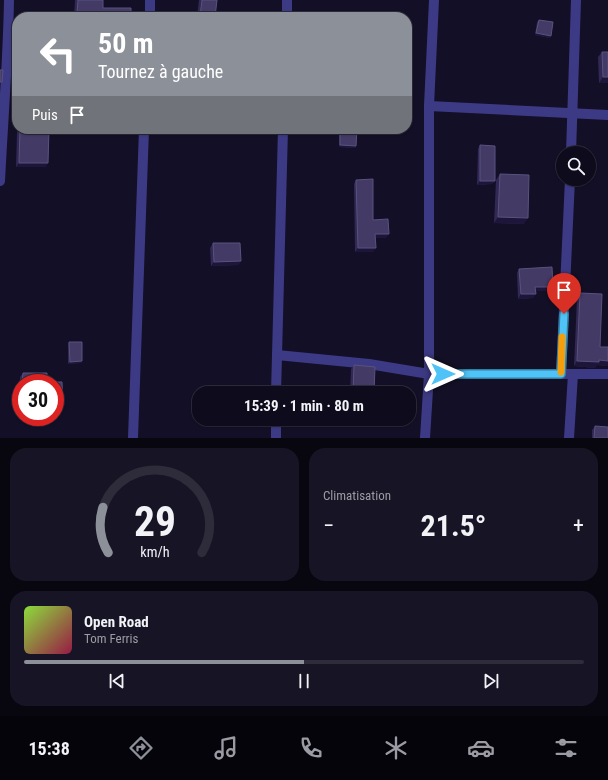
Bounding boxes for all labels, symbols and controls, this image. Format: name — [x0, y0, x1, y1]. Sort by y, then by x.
text: 50 m — [98, 27, 154, 60]
icon: left — [32, 28, 84, 80]
text: Tournez à gauche — [98, 61, 223, 82]
icon: arrive — [66, 104, 88, 126]
text: Puis — [32, 106, 58, 124]
map controls — [556, 146, 596, 186]
button: search — [556, 146, 596, 186]
pin — [547, 273, 581, 314]
icon: arrive — [553, 279, 575, 301]
position arrow — [422, 353, 464, 395]
speed limit sign: 30 — [12, 374, 64, 426]
text: 15:39 · 1 min · 80 m — [244, 397, 364, 415]
text: Climatisation — [323, 488, 391, 503]
text: 29 — [133, 496, 176, 545]
text: 21.5° — [421, 508, 486, 543]
text: − — [323, 513, 334, 538]
text: + — [573, 513, 584, 538]
text: km/h — [140, 543, 169, 559]
text: Open Road — [84, 613, 149, 631]
text: Tom Ferris — [84, 631, 138, 646]
icon: previous — [106, 670, 128, 692]
icon: pause — [293, 670, 315, 692]
icon: next — [480, 670, 502, 692]
icon: directions — [127, 734, 155, 762]
icon: music — [212, 734, 240, 762]
icon: phone — [297, 734, 325, 762]
icon: climate — [382, 734, 410, 762]
icon: car — [467, 734, 495, 762]
icon: filters — [552, 734, 580, 762]
text: 15:38 — [28, 738, 70, 759]

